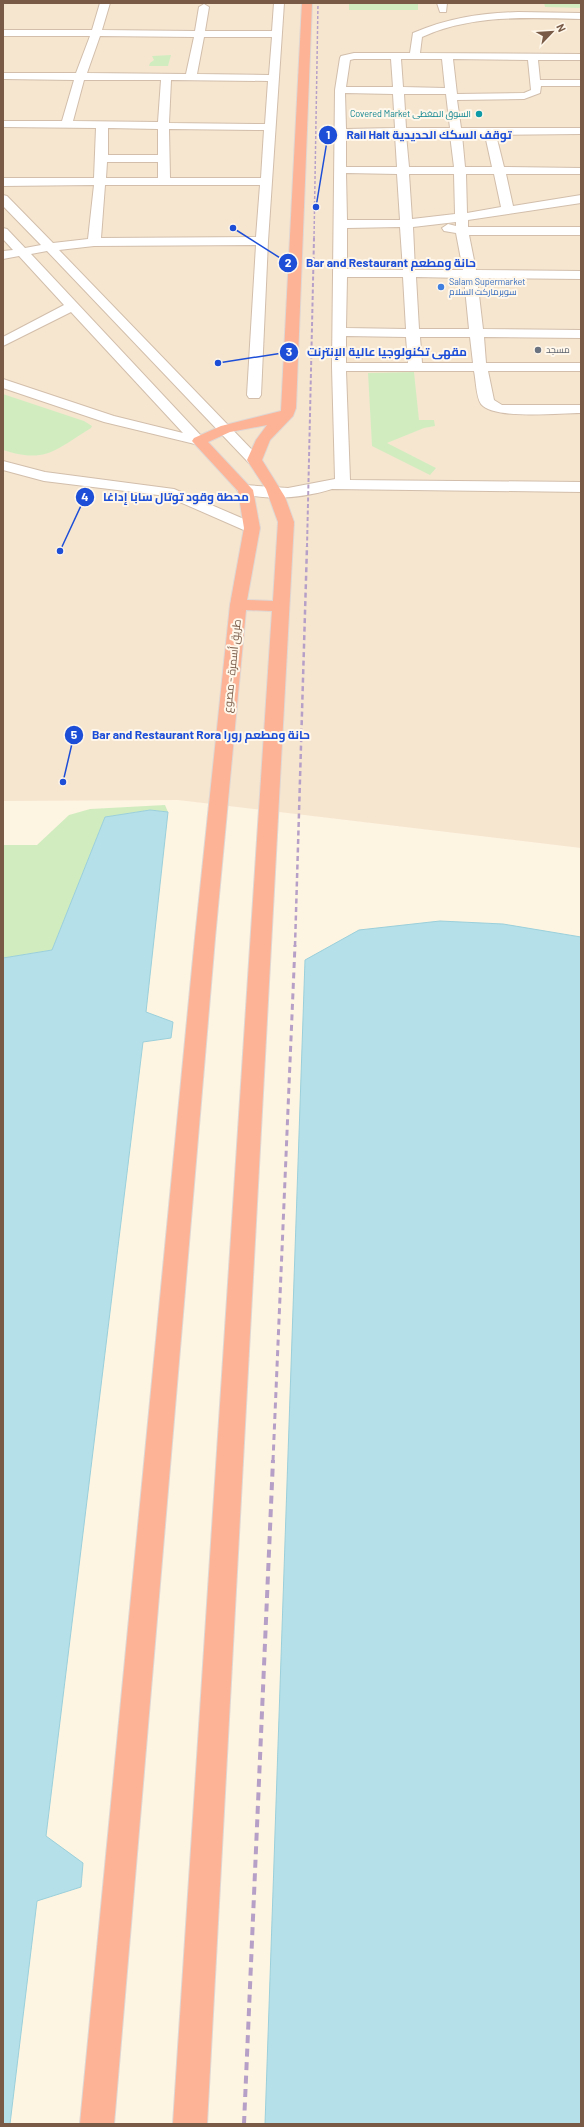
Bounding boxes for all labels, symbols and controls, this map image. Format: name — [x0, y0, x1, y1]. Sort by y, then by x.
north arrow — [532, 12, 572, 52]
text: N — [554, 21, 569, 34]
place label: Covered Market السوق المغطى — [350, 108, 471, 120]
marker: Covered Market السوق المغطى — [474, 109, 484, 119]
callout: Rail Halt توقف السكك الحديدية — [318, 123, 519, 147]
text: 1 — [326, 127, 330, 141]
text: Rail Halt توقف السكك الحديدية — [346, 127, 512, 143]
callout: Bar and Restaurant حانة ومطعم — [278, 251, 484, 275]
text: 2 — [285, 255, 292, 269]
text: Bar and Restaurant حانة ومطعم — [306, 255, 476, 271]
place label: Salam Supermarket سوبرماركت السلام — [449, 276, 525, 298]
marker: Salam Supermarket سوبرماركت السلام — [436, 282, 446, 292]
callout: مقهى تكنولوجيا عالية الإنترنت — [279, 340, 475, 364]
text: 3 — [286, 344, 292, 358]
text: مقهى تكنولوجيا عالية الإنترنت — [307, 344, 467, 360]
place label: مسجد — [546, 344, 570, 355]
marker: مسجد — [533, 345, 543, 355]
callout: محطة وقود توتال سابا إداغا — [75, 485, 257, 509]
text: 4 — [81, 489, 89, 503]
text: محطة وقود توتال سابا إداغا — [103, 489, 249, 505]
street label: طريق أسمرة - مصوع — [220, 618, 245, 714]
callout: Bar and Restaurant Rora حانة ومطعم رورا — [64, 723, 318, 747]
text: 5 — [71, 727, 78, 741]
text: Bar and Restaurant Rora حانة ومطعم رورا — [92, 727, 310, 743]

